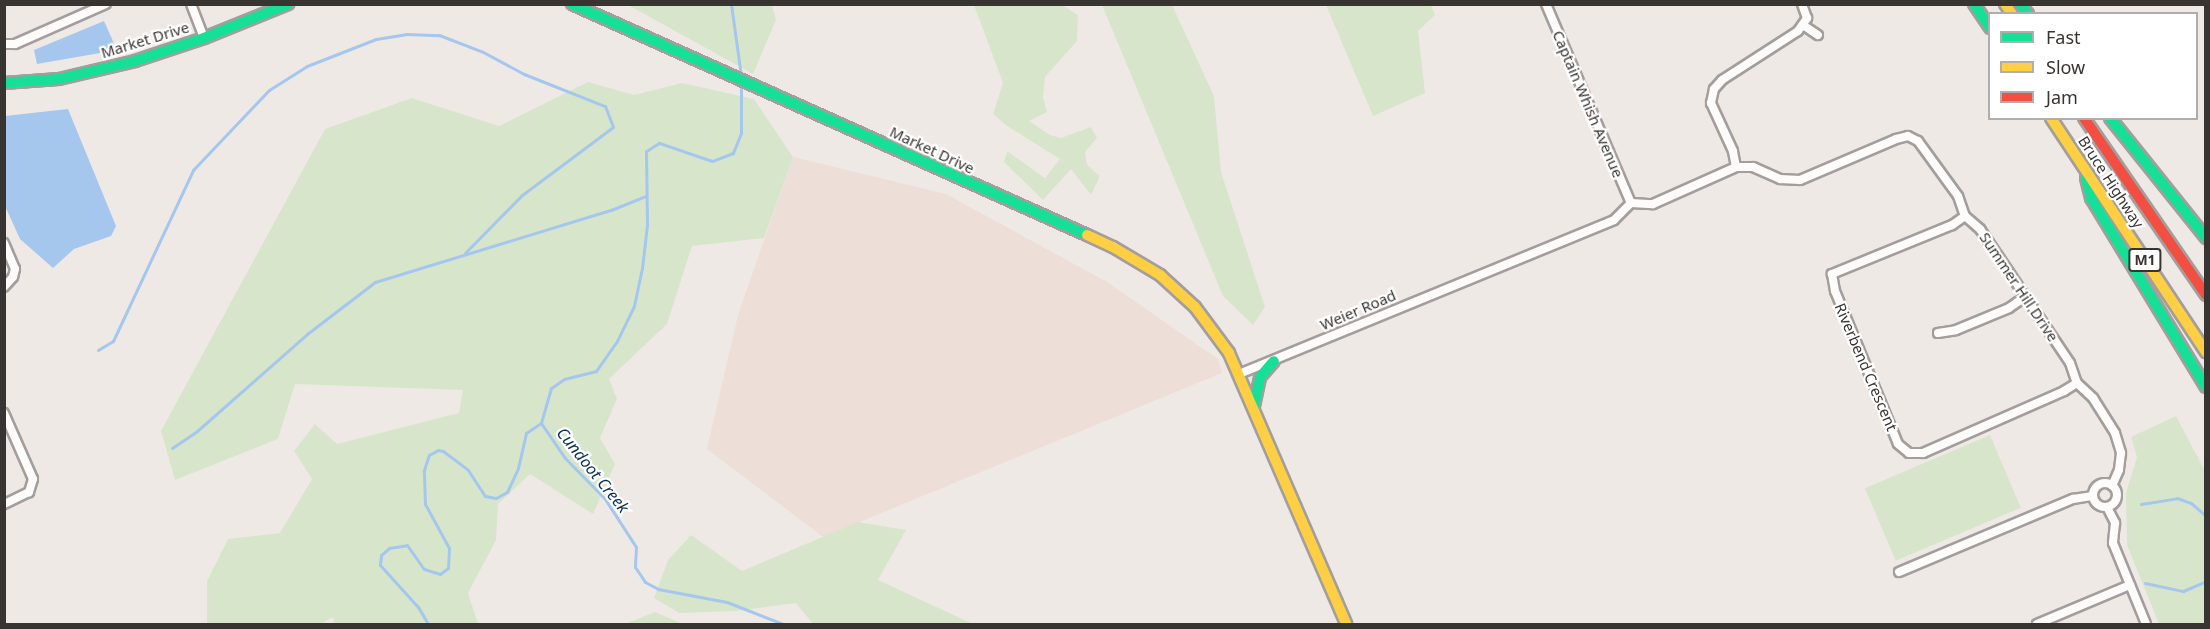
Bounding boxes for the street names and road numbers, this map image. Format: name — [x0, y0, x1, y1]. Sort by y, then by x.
street label: Market Drive — [99, 18, 191, 62]
street label: Captain Whish Avenue — [1549, 28, 1627, 180]
street label: Market Drive — [887, 123, 977, 177]
street label: Bruce Highway — [2075, 133, 2147, 231]
street label: Summer Hill Drive — [1976, 229, 2062, 345]
road number: M1 — [2127, 249, 2163, 271]
street label: Weier Road — [1317, 286, 1399, 334]
street label: Riverbend Crescent — [1831, 300, 1901, 434]

